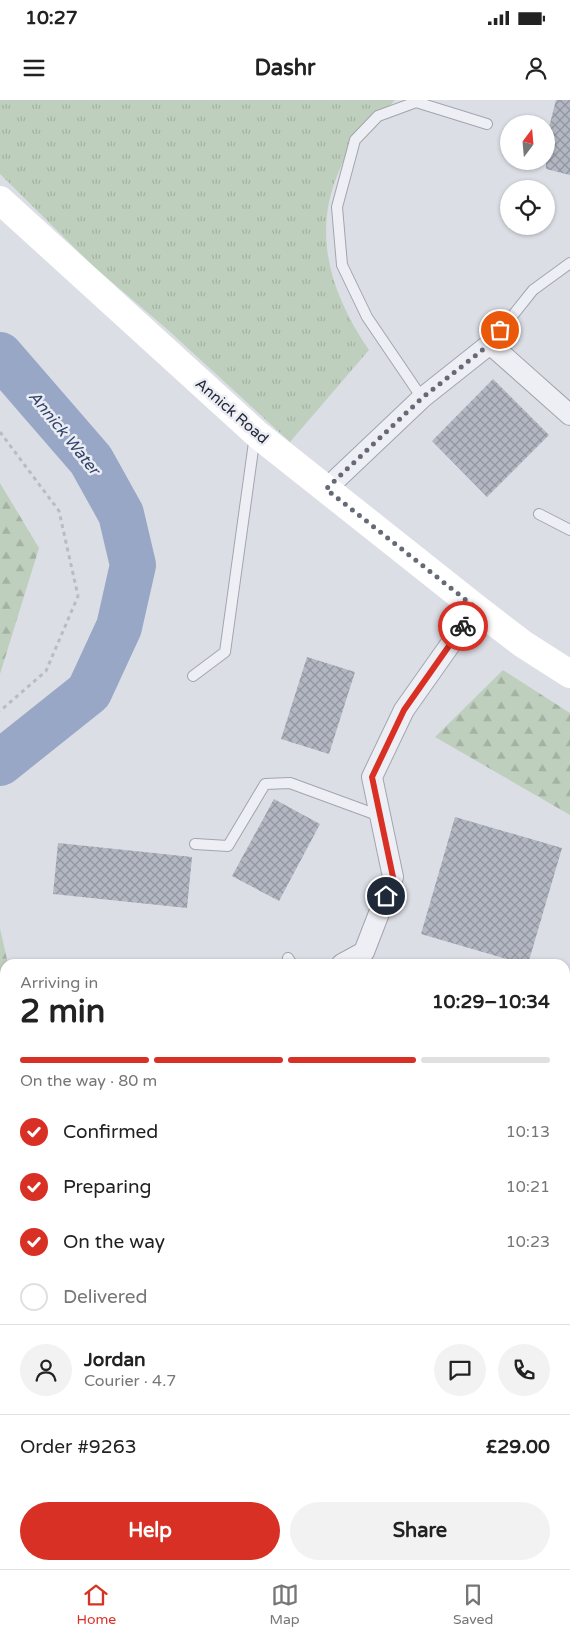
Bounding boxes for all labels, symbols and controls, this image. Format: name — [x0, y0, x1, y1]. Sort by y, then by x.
text: 10:27 — [25, 7, 78, 29]
icon: menu — [20, 54, 48, 82]
icon: person — [522, 54, 550, 82]
text: Dashr — [254, 55, 316, 81]
north arrow — [500, 115, 555, 170]
map controls — [500, 115, 555, 235]
button: locate — [500, 180, 555, 235]
pin — [479, 309, 521, 351]
icon: bag — [486, 316, 514, 344]
street label: Annick Road — [192, 374, 272, 448]
water label: Annick Water — [24, 387, 105, 480]
courier — [438, 601, 488, 651]
icon: bike — [449, 612, 477, 640]
pin — [365, 875, 407, 917]
icon: home — [372, 882, 400, 910]
text: Arriving in — [20, 973, 98, 993]
text: 10:29–10:34 — [432, 991, 550, 1013]
text: 2 min — [20, 993, 105, 1031]
text: On the way · 80 m — [20, 1071, 157, 1091]
icon: check — [20, 1118, 48, 1146]
text: Confirmed — [63, 1121, 158, 1143]
text: 10:13 — [506, 1122, 550, 1142]
icon: check — [20, 1173, 48, 1201]
text: Preparing — [63, 1176, 152, 1198]
text: 10:21 — [506, 1177, 550, 1197]
icon: check — [20, 1228, 48, 1256]
text: On the way — [63, 1231, 165, 1253]
text: 10:23 — [506, 1232, 550, 1252]
text: Delivered — [63, 1286, 148, 1308]
button: person — [20, 1344, 72, 1396]
button: chat — [434, 1344, 486, 1396]
button: phone — [498, 1344, 550, 1396]
text: Jordan — [84, 1349, 146, 1371]
text: Courier · 4.7 — [84, 1371, 176, 1391]
text: Order #9263 — [20, 1436, 137, 1458]
text: £29.00 — [486, 1436, 550, 1458]
button: Help — [20, 1502, 280, 1560]
button: Share — [290, 1502, 550, 1560]
tab: Home — [77, 1581, 116, 1628]
tab: Map — [269, 1581, 300, 1628]
tab: Saved — [453, 1581, 493, 1628]

